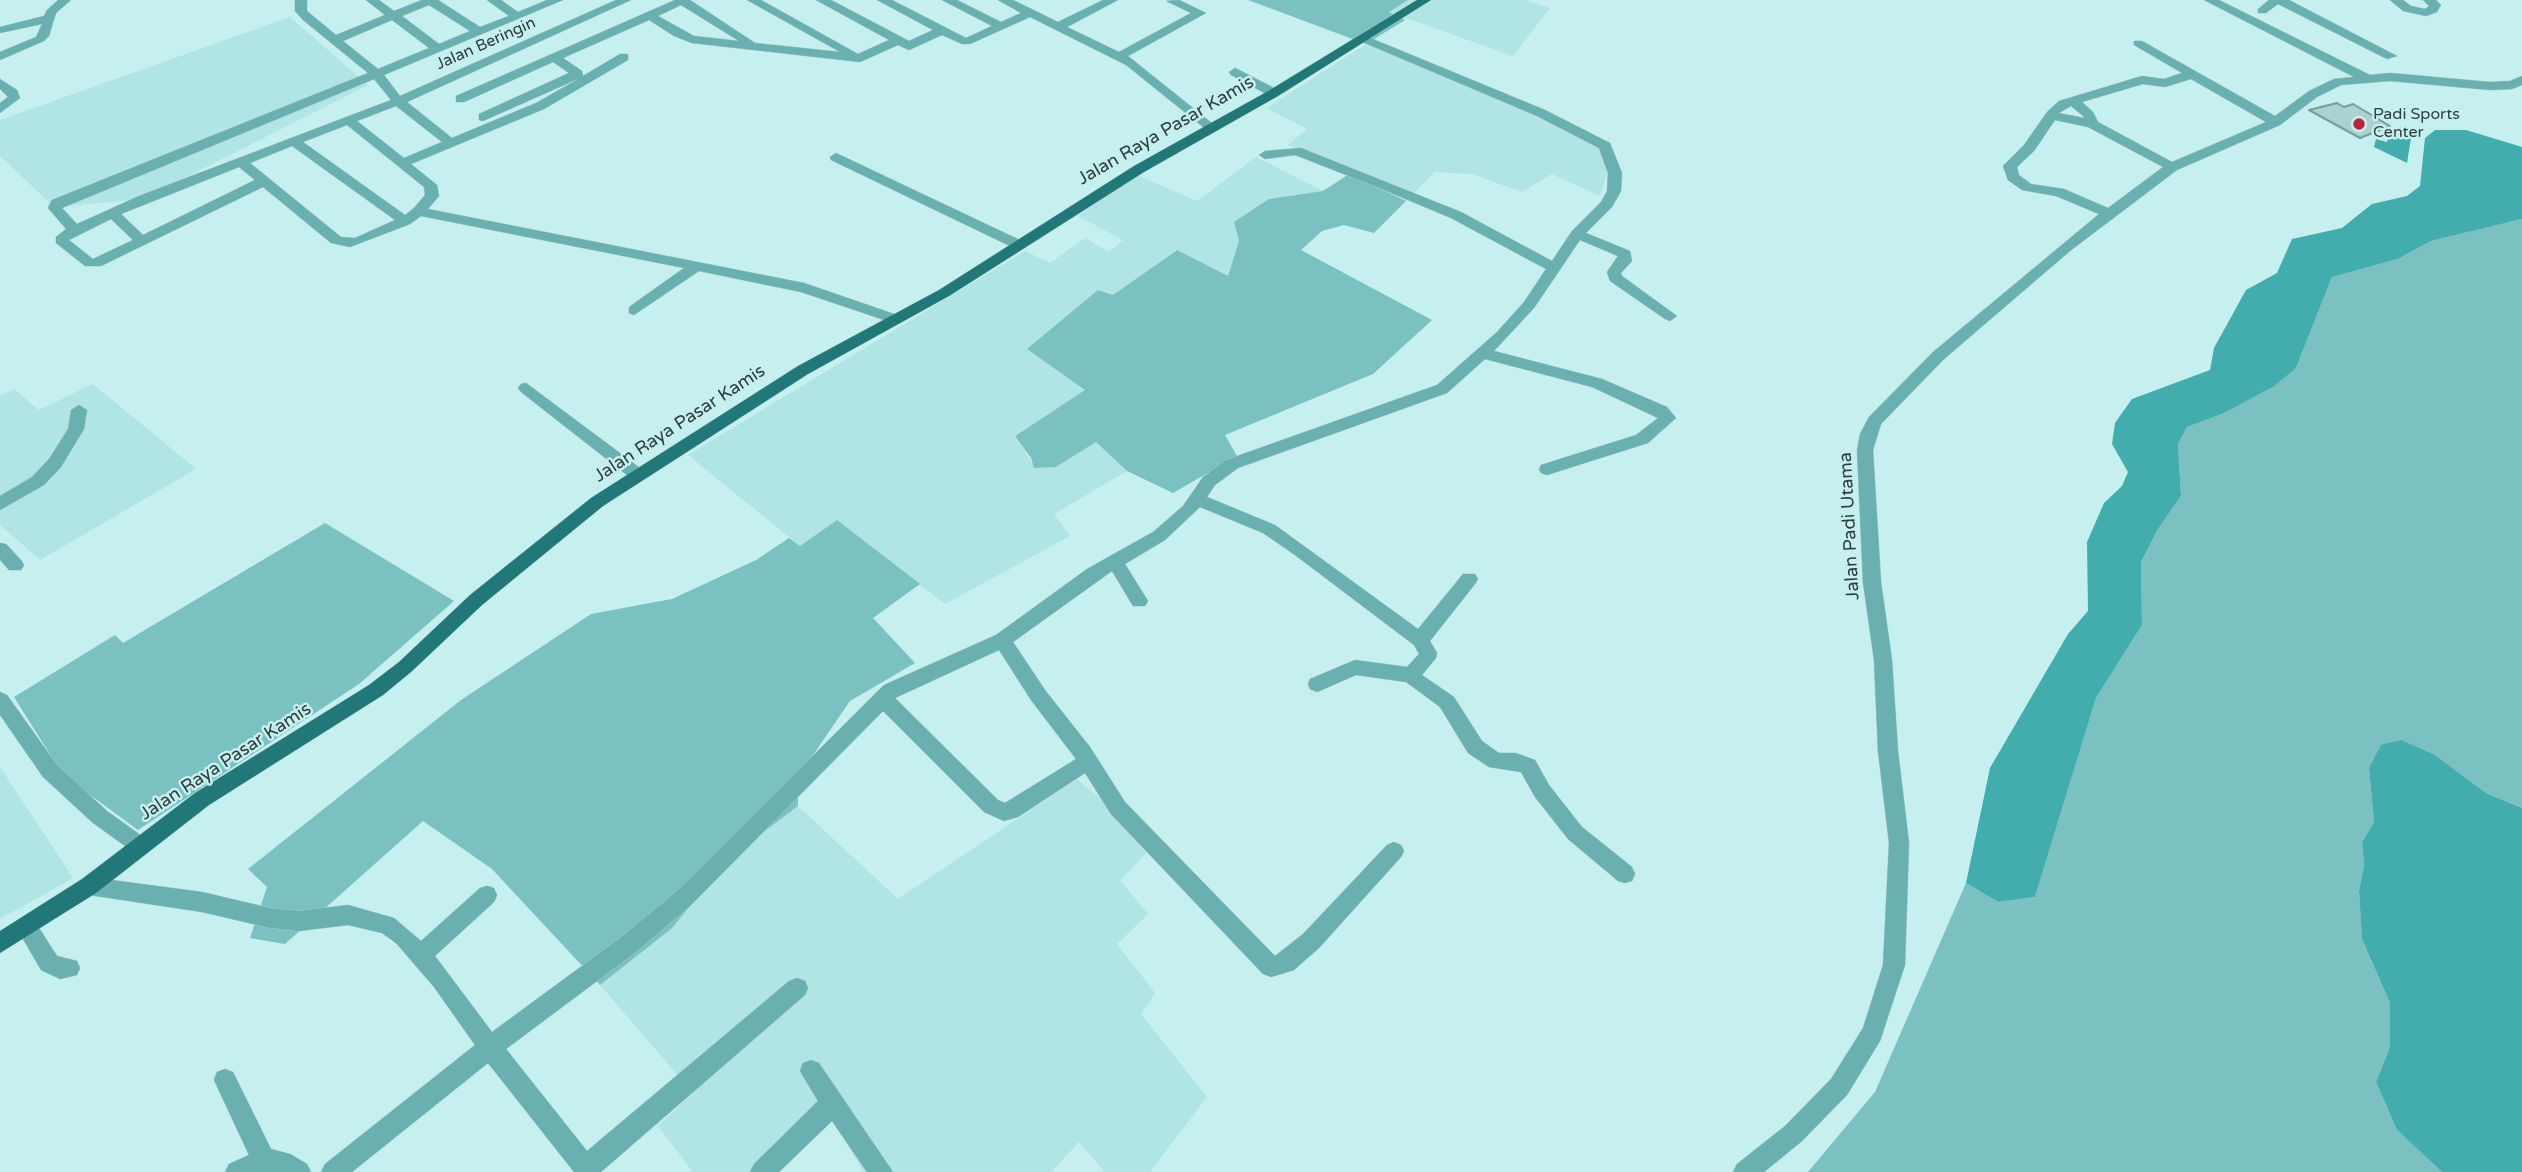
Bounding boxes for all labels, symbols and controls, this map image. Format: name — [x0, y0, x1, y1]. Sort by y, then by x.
street label: Jalan Beringin — [433, 13, 539, 75]
street label: Jalan Raya Pasar Kamis — [1074, 72, 1258, 190]
place label: Padi Sports Center — [2373, 105, 2460, 143]
marker: Padi Sports Center — [2351, 116, 2367, 132]
street label: Jalan Raya Pasar Kamis — [590, 361, 770, 487]
street label: Jalan Padi Utama — [1835, 451, 1865, 601]
street label: Jalan Raya Pasar Kamis — [136, 699, 316, 825]

